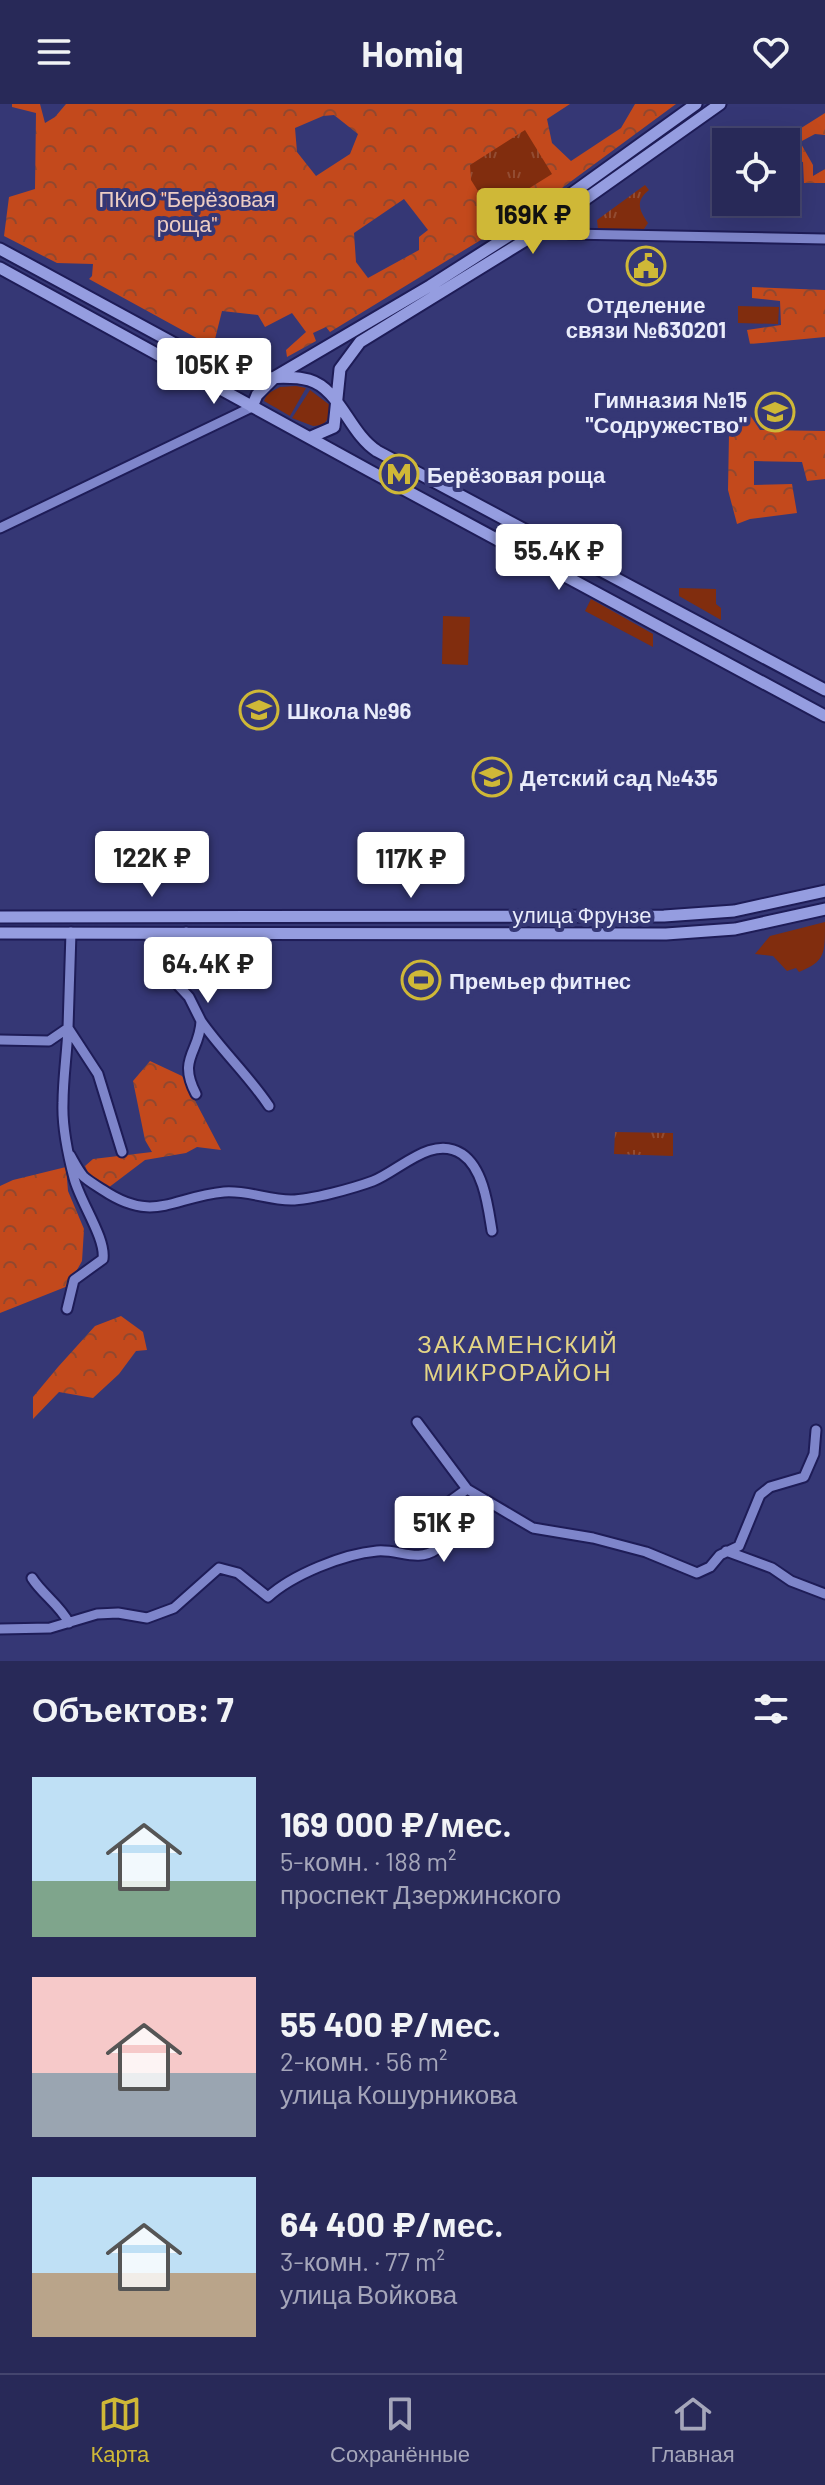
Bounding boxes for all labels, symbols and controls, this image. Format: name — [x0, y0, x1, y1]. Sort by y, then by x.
icon: menu — [32, 30, 76, 74]
icon: heart — [749, 30, 793, 74]
text: Homiq — [361, 31, 464, 74]
map controls — [712, 128, 800, 216]
button: locate — [712, 128, 800, 216]
park label: ПКиО "Берёзовая роща" — [98, 185, 276, 237]
pin: 169K ₽ — [468, 188, 598, 256]
text: 169K ₽ — [495, 198, 571, 229]
public building icon: Отделение связи №630201 — [625, 245, 667, 287]
place label: Отделение связи №630201 — [566, 291, 726, 342]
pin: 105K ₽ — [149, 338, 279, 406]
text: 105K ₽ — [175, 348, 253, 379]
place label: Гимназия №15 "Содружество" — [586, 386, 747, 438]
school or university icon: Гимназия №15 "Содружество" — [754, 391, 796, 433]
metro station icon: Берёзовая роща — [378, 453, 420, 495]
place label: Берёзовая роща — [427, 461, 606, 488]
pin: 55.4K ₽ — [485, 524, 633, 592]
text: 55.4K ₽ — [514, 534, 604, 565]
school or university icon: Школа №96 — [238, 689, 280, 731]
place label: Школа №96 — [287, 697, 412, 723]
school or university icon: Детский сад №435 — [471, 756, 513, 798]
place label: Детский сад №435 — [520, 764, 718, 791]
pin: 122K ₽ — [87, 831, 217, 899]
pin: 117K ₽ — [346, 832, 476, 900]
text: 122K ₽ — [113, 841, 191, 872]
text: 117K ₽ — [375, 842, 447, 873]
street label: улица Фрунзе — [513, 901, 651, 928]
pin: 64.4K ₽ — [134, 937, 282, 1005]
text: 64.4K ₽ — [162, 947, 254, 978]
sports icon: Премьер фитнес — [400, 959, 442, 1001]
place label: Премьер фитнес — [449, 967, 631, 994]
district label: ЗАКАМЕНСКИЙ МИКРОРАЙОН — [417, 1329, 619, 1386]
pin: 51K ₽ — [388, 1496, 500, 1564]
text: 51K ₽ — [413, 1506, 475, 1537]
icon: filters — [749, 1687, 793, 1731]
text: Объектов: 7 — [32, 1688, 234, 1729]
text: 169 000 ₽/мес. — [280, 1803, 512, 1844]
icon: home — [96, 1809, 192, 1905]
text: 5-комн. · 188 m² — [280, 1845, 456, 1876]
text: проспект Дзержинского — [280, 1878, 561, 1909]
text: 55 400 ₽/мес. — [280, 2003, 501, 2044]
icon: home — [96, 2009, 192, 2105]
text: 2-комн. · 56 m² — [280, 2045, 448, 2076]
text: улица Кошурникова — [280, 2078, 517, 2109]
text: 64 400 ₽/мес. — [280, 2203, 503, 2244]
icon: home — [96, 2209, 192, 2305]
text: 3-комн. · 77 m² — [280, 2245, 445, 2276]
text: улица Войкова — [280, 2278, 457, 2309]
tab: Карта — [90, 2392, 149, 2468]
tab: Сохранённые — [330, 2392, 470, 2468]
tab: Главная — [651, 2392, 735, 2468]

